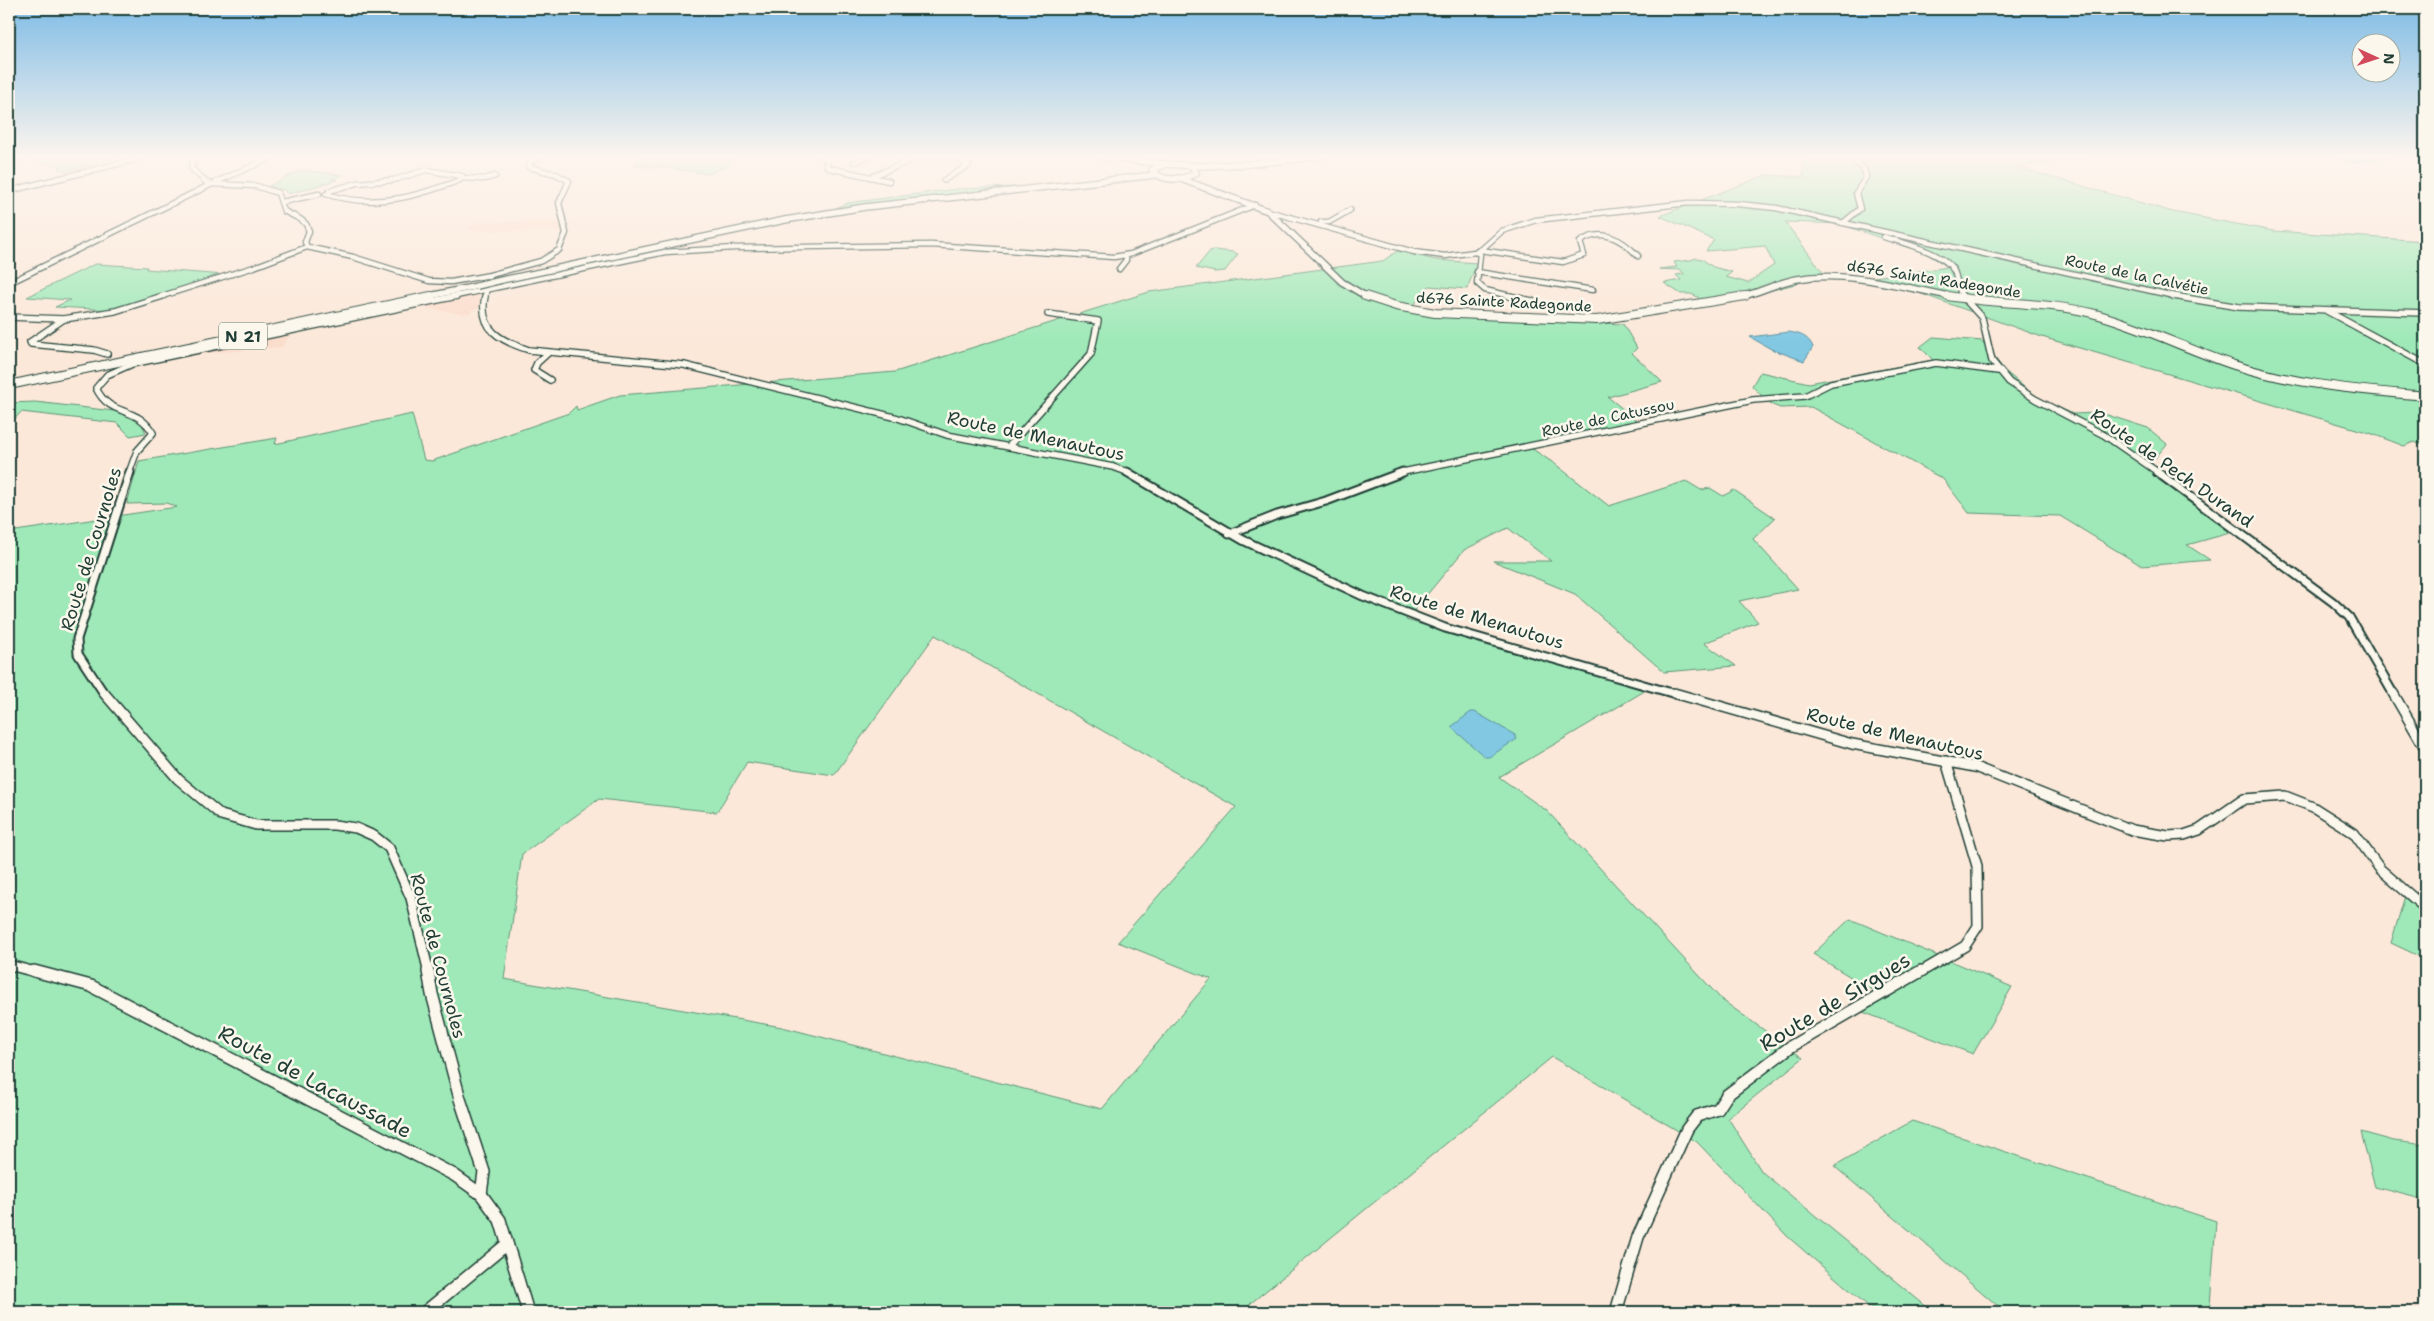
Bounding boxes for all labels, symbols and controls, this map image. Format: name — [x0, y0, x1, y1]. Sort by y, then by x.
north arrow — [2352, 32, 2402, 82]
text: N — [2380, 53, 2398, 65]
street label: Route de la Calvétie — [2063, 250, 2211, 300]
street label: d676 Sainte Radegonde — [1845, 255, 2023, 303]
street label: d676 Sainte Radegonde — [1416, 287, 1592, 317]
road number: N 21 — [219, 322, 267, 350]
street label: Route de Catussou — [1540, 394, 1676, 442]
street label: Route de Pech Durand — [2086, 403, 2258, 533]
street label: Route de Menautous — [945, 405, 1127, 467]
street label: Route de Cournoles — [55, 464, 127, 634]
street label: Route de Menautous — [1387, 579, 1567, 655]
street label: Route de Menautous — [1804, 702, 1986, 766]
street label: Route de Cournoles — [404, 871, 472, 1041]
street label: Route de Sirgues — [1754, 946, 1916, 1058]
street label: Route de Lacaussade — [213, 1019, 417, 1145]

